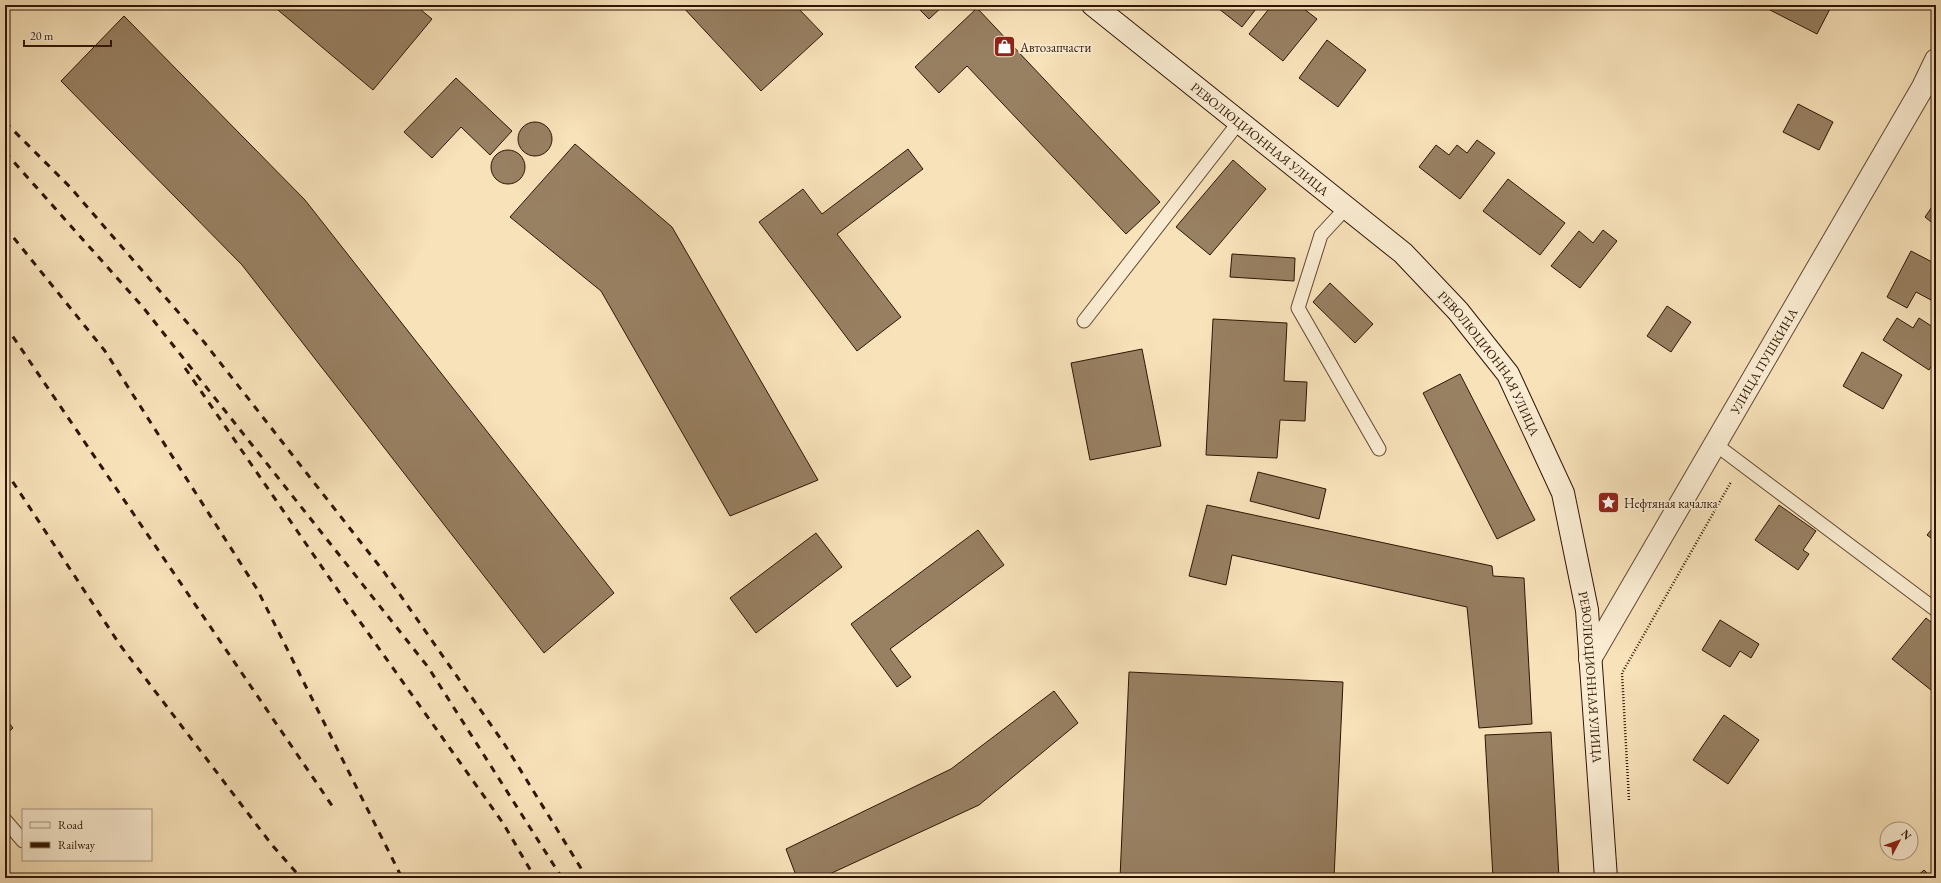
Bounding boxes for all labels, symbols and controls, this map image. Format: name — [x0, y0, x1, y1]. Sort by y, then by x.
scale bar — [24, 22, 111, 48]
text: 20 m — [30, 28, 54, 44]
shop icon: Автозапчасти — [991, 34, 1017, 60]
place label: Автозапчасти — [1019, 39, 1091, 56]
street label: РЕВОЛЮЦИОННАЯ УЛИЦА — [1187, 79, 1333, 200]
street label: РЕВОЛЮЦИОННАЯ УЛИЦА — [1434, 287, 1544, 439]
street label: УЛИЦА ПУШКИНА — [1726, 304, 1802, 418]
place icon: Нефтяная качалка — [1596, 490, 1622, 516]
place label: Нефтяная качалка — [1624, 495, 1718, 512]
street label: РЕВОЛЮЦИОННАЯ УЛИЦА — [1574, 590, 1606, 765]
legend — [22, 809, 152, 861]
text: Road — [58, 817, 84, 833]
north arrow — [1879, 821, 1919, 861]
text: N — [1898, 826, 1915, 842]
text: Railway — [58, 837, 96, 853]

